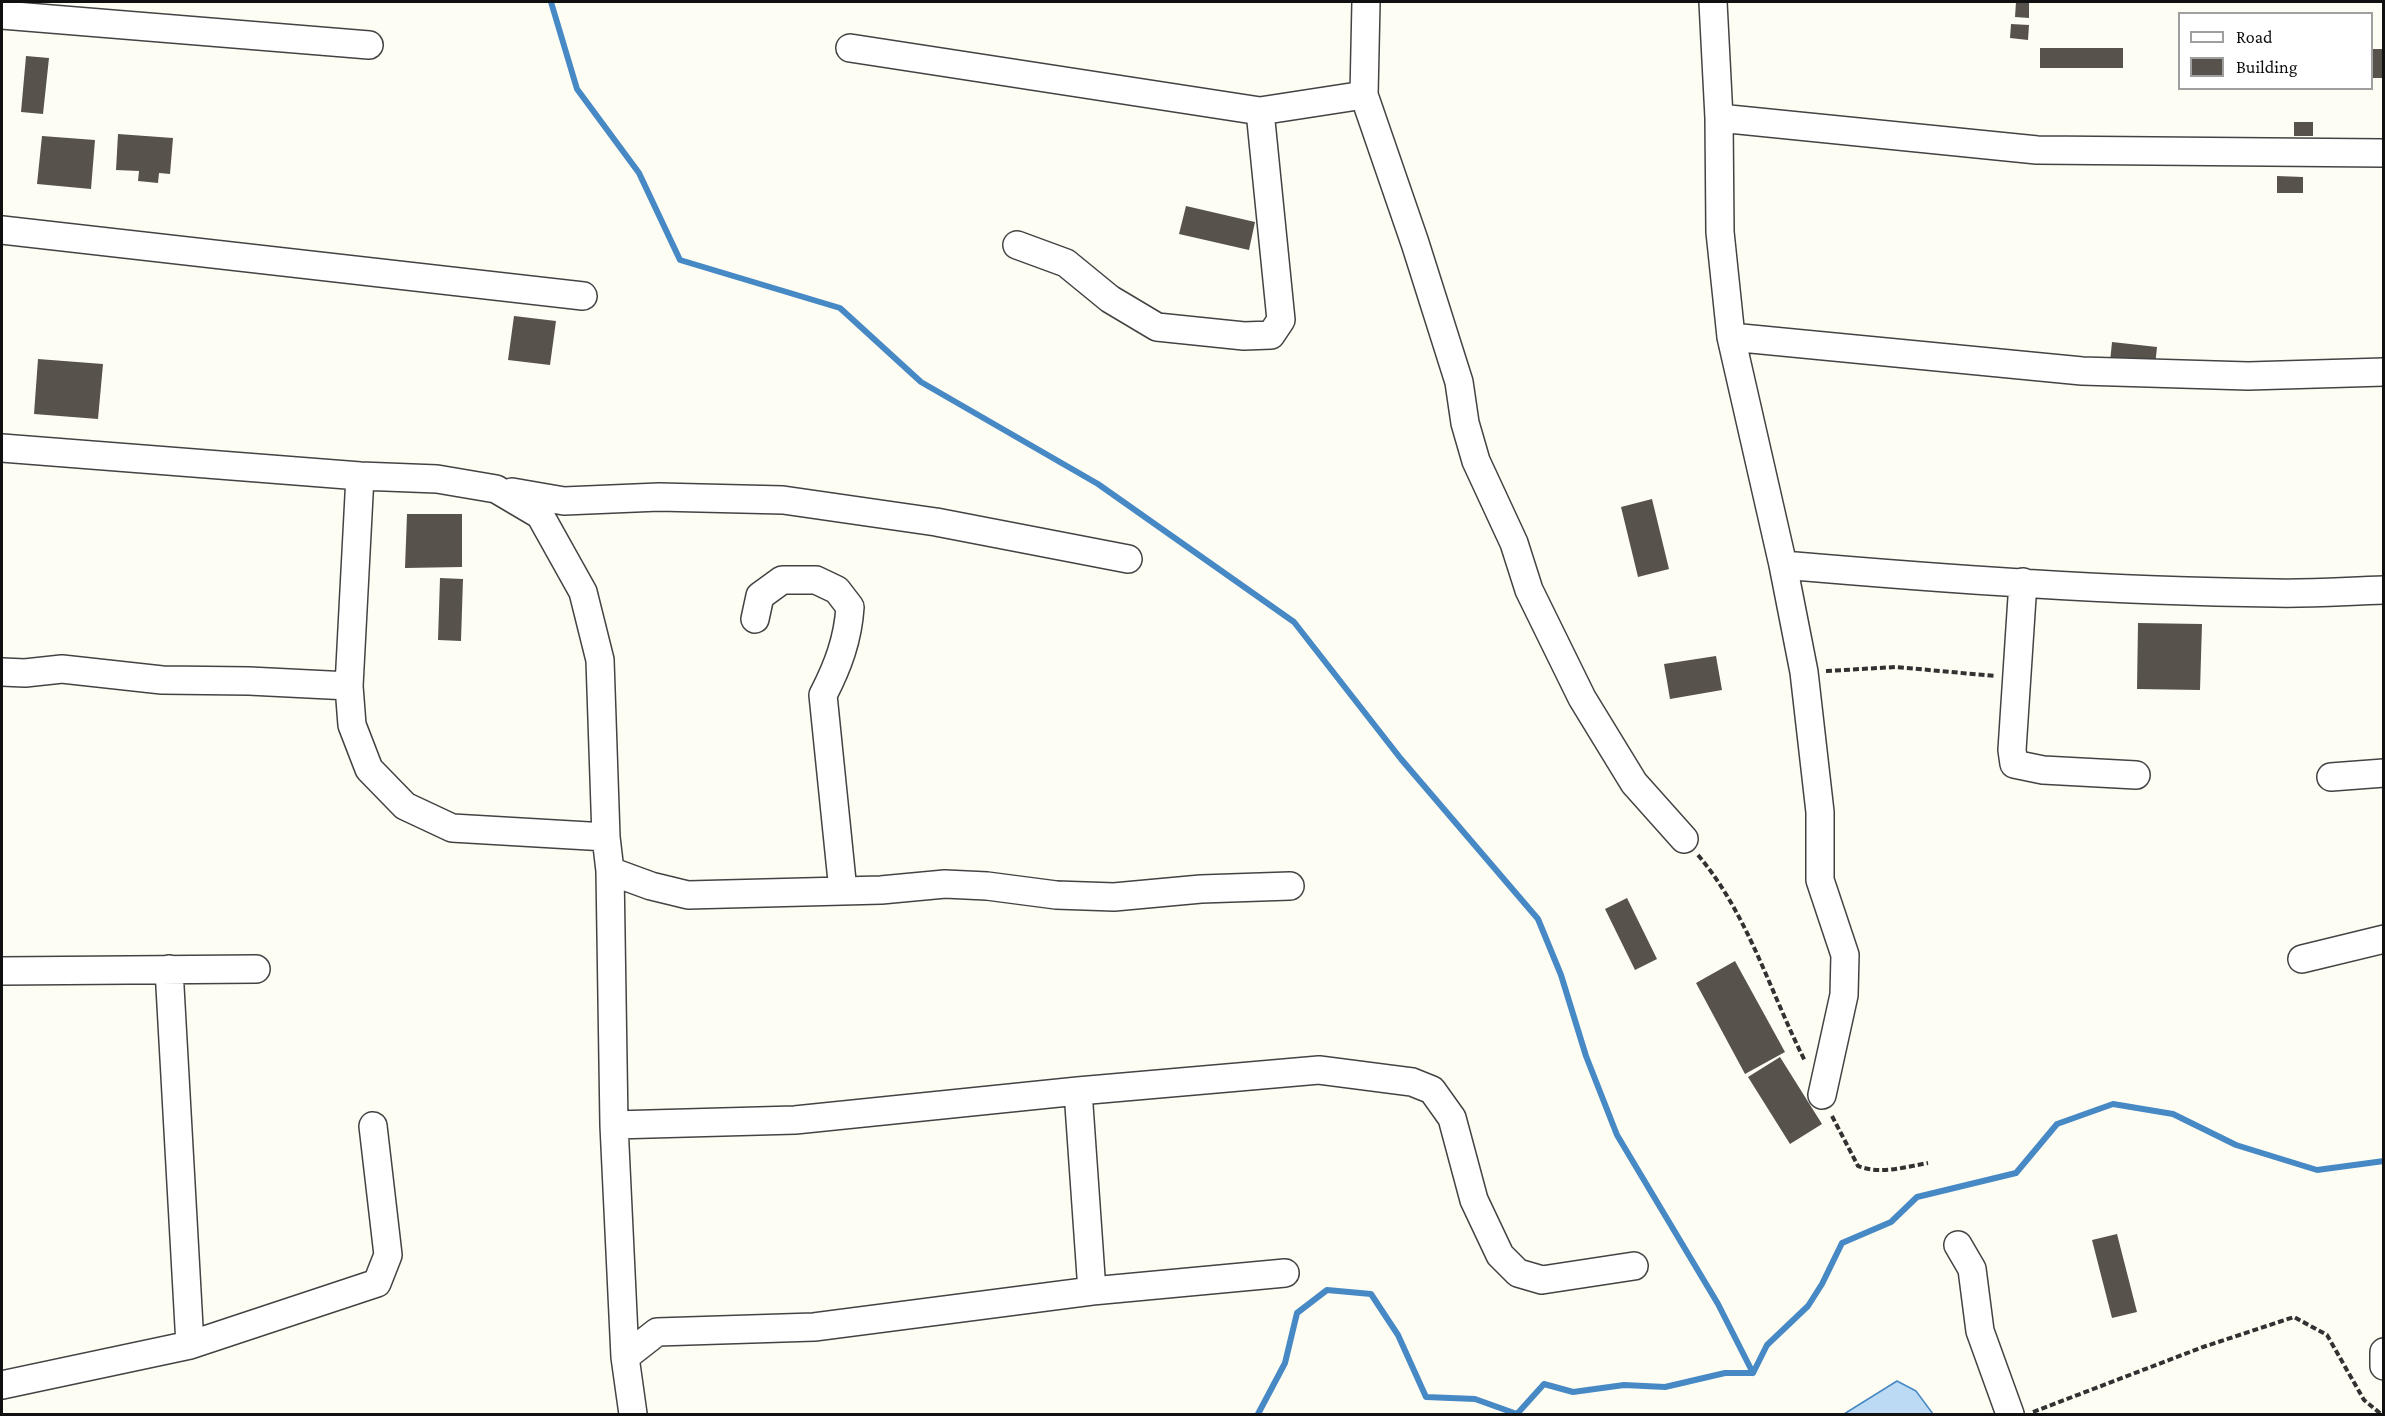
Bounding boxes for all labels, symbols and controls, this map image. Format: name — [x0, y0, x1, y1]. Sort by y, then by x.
legend — [2178, 12, 2373, 90]
text: Road — [2236, 27, 2273, 47]
text: Building — [2236, 57, 2297, 77]

